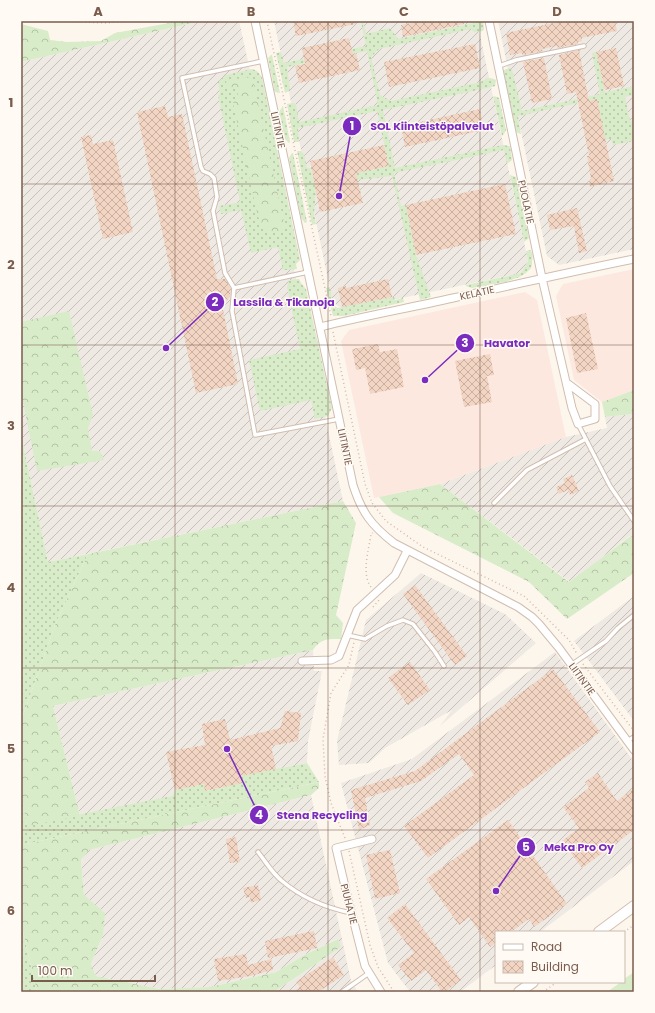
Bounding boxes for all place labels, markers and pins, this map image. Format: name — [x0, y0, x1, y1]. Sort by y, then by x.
callout: SOL Kiinteistöpalvelut — [342, 115, 502, 138]
callout: Lassila & Tikanoja — [205, 290, 342, 313]
callout: Havator — [455, 331, 538, 354]
callout: Stena Recycling — [249, 803, 376, 826]
callout: Meka Pro Oy — [516, 835, 622, 858]

